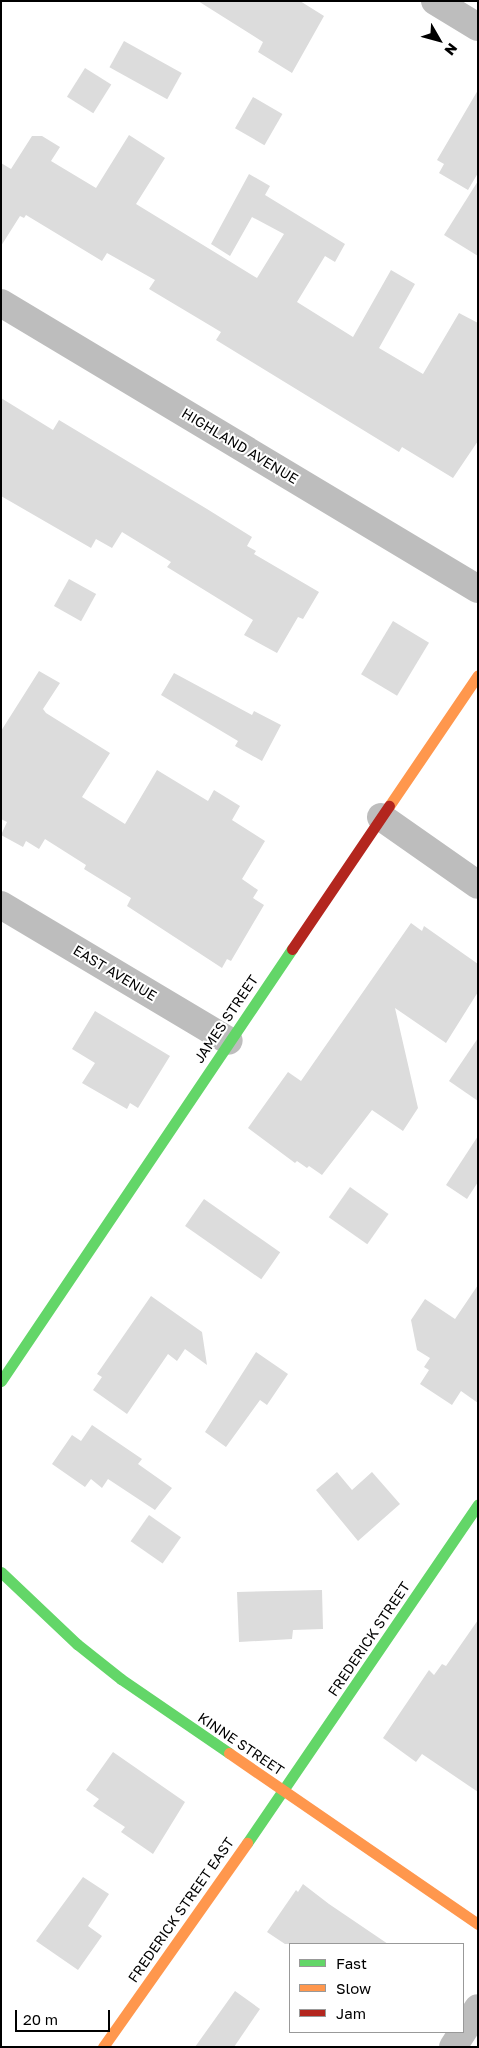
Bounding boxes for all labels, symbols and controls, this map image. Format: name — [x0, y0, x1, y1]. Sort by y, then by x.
north arrow — [414, 15, 464, 65]
text: N — [441, 40, 461, 59]
street label: HIGHLAND AVENUE — [179, 405, 301, 487]
street label: EAST AVENUE — [70, 942, 160, 1004]
street label: JAMES STREET — [190, 972, 262, 1066]
street label: FREDERICK STREET — [325, 1579, 413, 1699]
street label: KINNE STREET — [195, 1709, 287, 1779]
street label: FREDERICK STREET EAST — [124, 1834, 238, 1986]
legend — [289, 1943, 464, 2033]
text: Fast — [336, 1954, 367, 1972]
text: Slow — [336, 1979, 371, 1997]
scale bar — [18, 2000, 112, 2032]
text: Jam — [336, 2004, 366, 2022]
text: 20 m — [23, 2010, 58, 2028]

